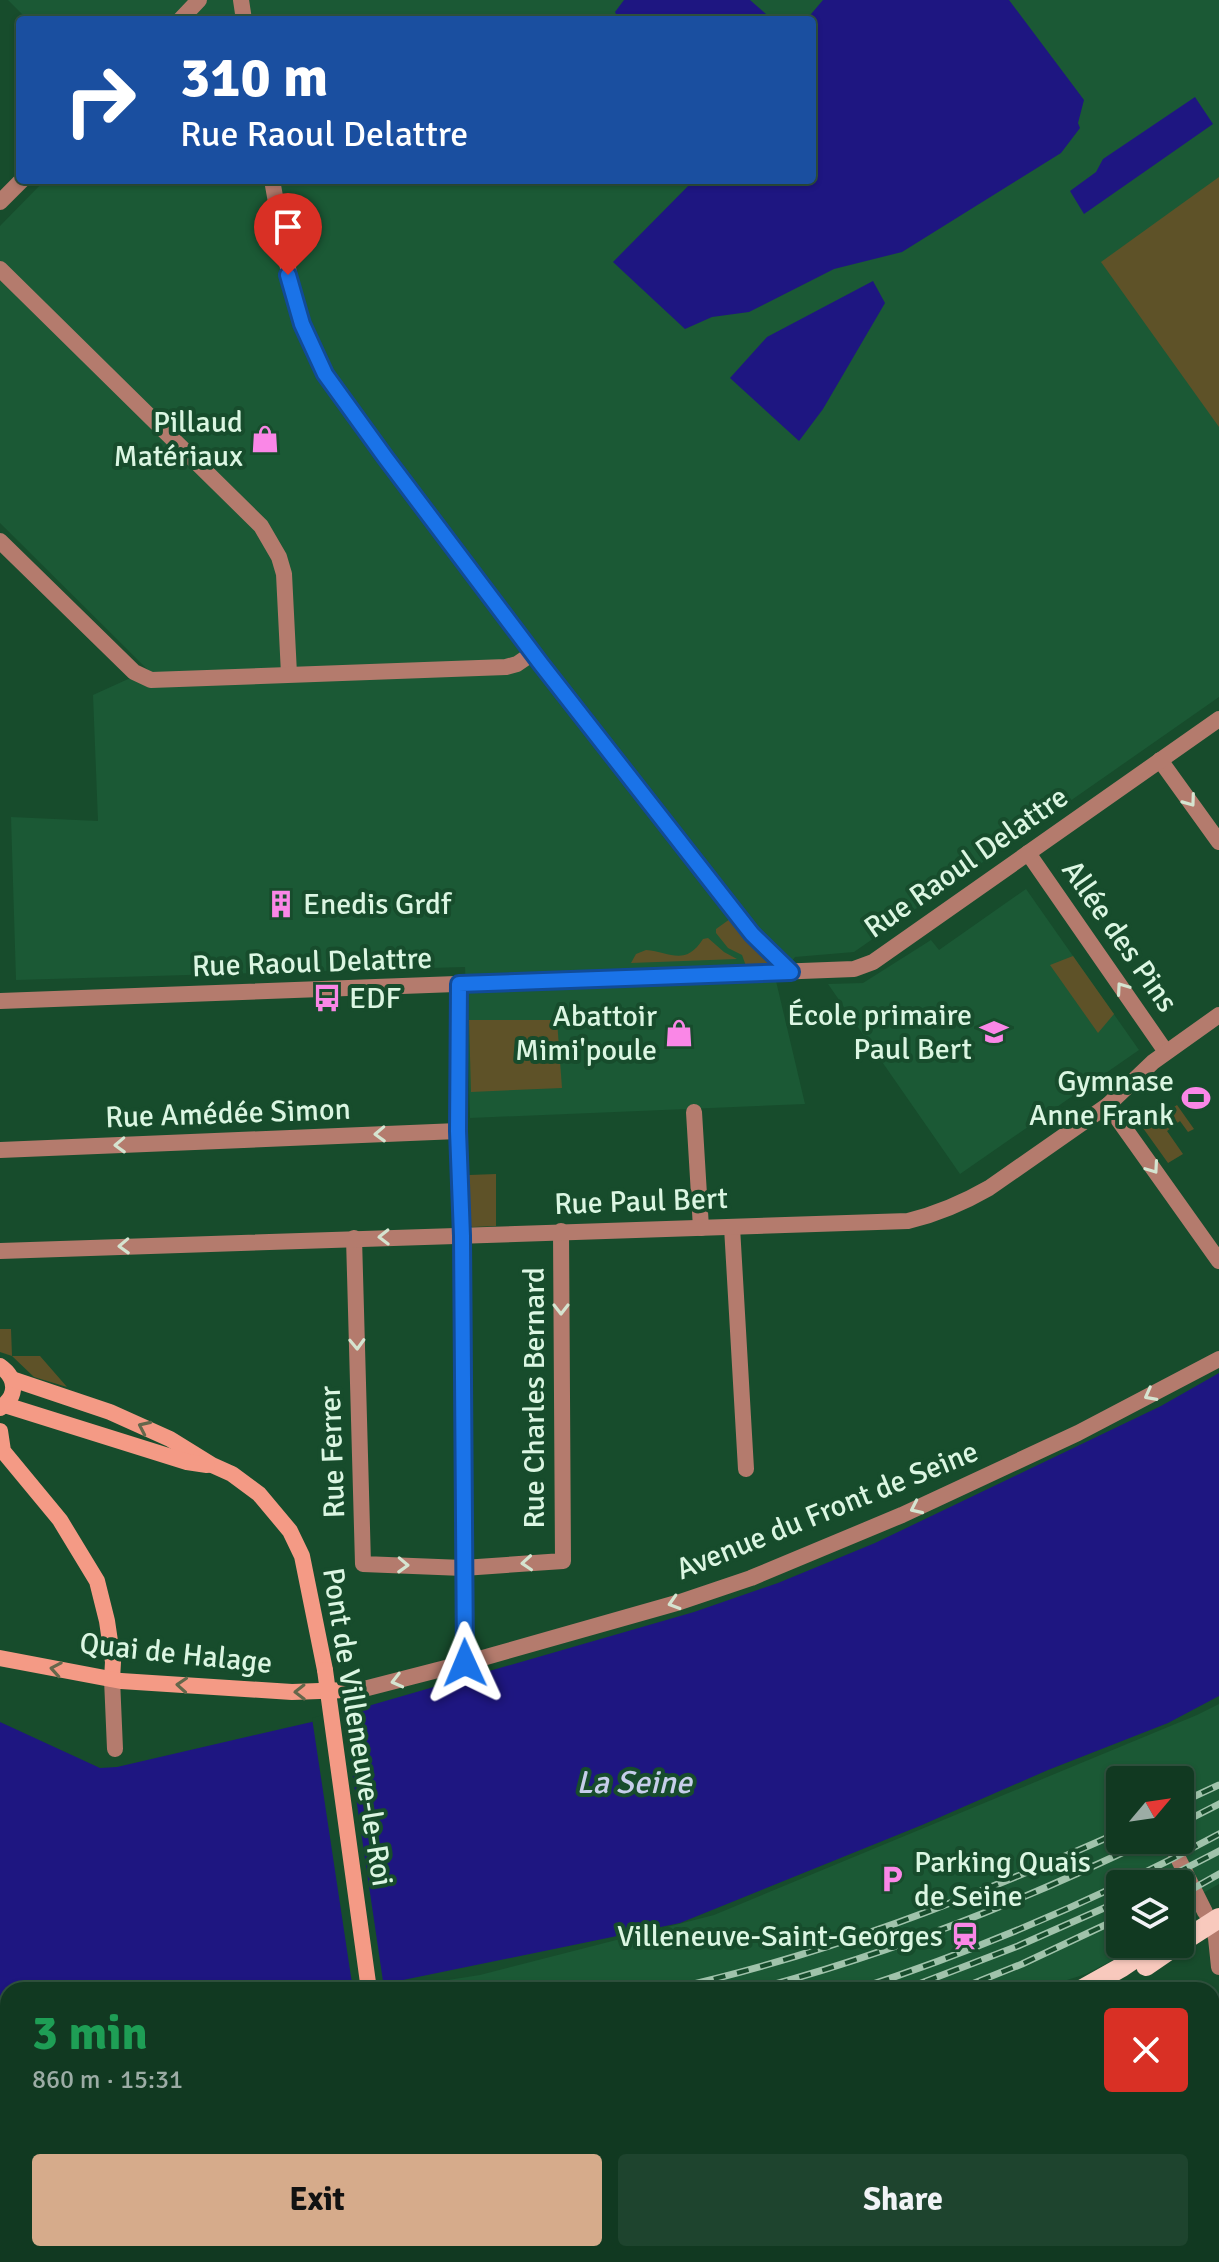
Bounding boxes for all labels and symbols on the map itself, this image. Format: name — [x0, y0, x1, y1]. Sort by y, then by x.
pin — [254, 193, 322, 275]
place label: Pillaud Matériaux — [114, 404, 243, 475]
shop icon: Pillaud Matériaux — [250, 424, 280, 454]
street label: Rue Raoul Delattre — [857, 778, 1075, 946]
one-way arrow — [1180, 792, 1195, 806]
street label: Allée des Pins — [1054, 853, 1185, 1019]
place label: Enedis Grdf — [303, 886, 453, 923]
building icon: Enedis Grdf — [266, 889, 296, 919]
street label: Rue Raoul Delattre — [191, 940, 433, 985]
place label: EDF — [349, 980, 401, 1017]
one-way arrow — [1117, 982, 1132, 996]
bus stop icon: EDF — [312, 983, 342, 1013]
place label: École primaire Paul Bert — [787, 997, 972, 1068]
place label: Abattoir Mimi'poule — [515, 998, 657, 1069]
school or university icon: École primaire Paul Bert — [979, 1017, 1009, 1047]
shop icon: Abattoir Mimi'poule — [664, 1018, 694, 1048]
place label: Gymnase Anne Frank — [1029, 1063, 1174, 1134]
sports icon: Gymnase Anne Frank — [1181, 1083, 1211, 1113]
street label: Rue Amédée Simon — [105, 1091, 351, 1136]
one-way arrow — [373, 1126, 386, 1143]
one-way arrow — [113, 1137, 126, 1154]
one-way arrow — [1144, 1160, 1158, 1174]
street label: Rue Paul Bert — [553, 1180, 729, 1223]
one-way arrow — [377, 1228, 390, 1246]
one-way arrow — [117, 1238, 130, 1255]
street label: Rue Charles Bernard — [516, 1267, 553, 1529]
one-way arrow — [553, 1303, 570, 1316]
one-way arrow — [348, 1338, 365, 1351]
street label: Rue Ferrer — [312, 1385, 353, 1519]
one-way arrow — [1143, 1386, 1158, 1401]
one-way arrow — [138, 1421, 153, 1437]
street label: Avenue du Front de Seine — [671, 1433, 984, 1588]
one-way arrow — [909, 1498, 924, 1514]
one-way arrow — [520, 1554, 533, 1571]
one-way arrow — [397, 1557, 410, 1574]
street label: Pont de Villeneuve-le-Roi — [314, 1565, 401, 1889]
one-way arrow — [668, 1594, 681, 1610]
position arrow — [423, 1621, 507, 1705]
street label: Quai de Halage — [78, 1625, 274, 1682]
one-way arrow — [49, 1662, 63, 1679]
one-way arrow — [390, 1671, 404, 1688]
one-way arrow — [175, 1677, 188, 1694]
one-way arrow — [293, 1683, 306, 1700]
water label: La Seine — [576, 1763, 694, 1802]
north arrow — [1106, 1766, 1194, 1854]
place label: Parking Quais de Seine — [914, 1844, 1091, 1915]
parking icon: Parking Quais de Seine — [877, 1864, 907, 1894]
place label: Villeneuve-Saint-Georges — [617, 1918, 943, 1955]
station icon: Villeneuve-Saint-Georges — [950, 1921, 980, 1951]

